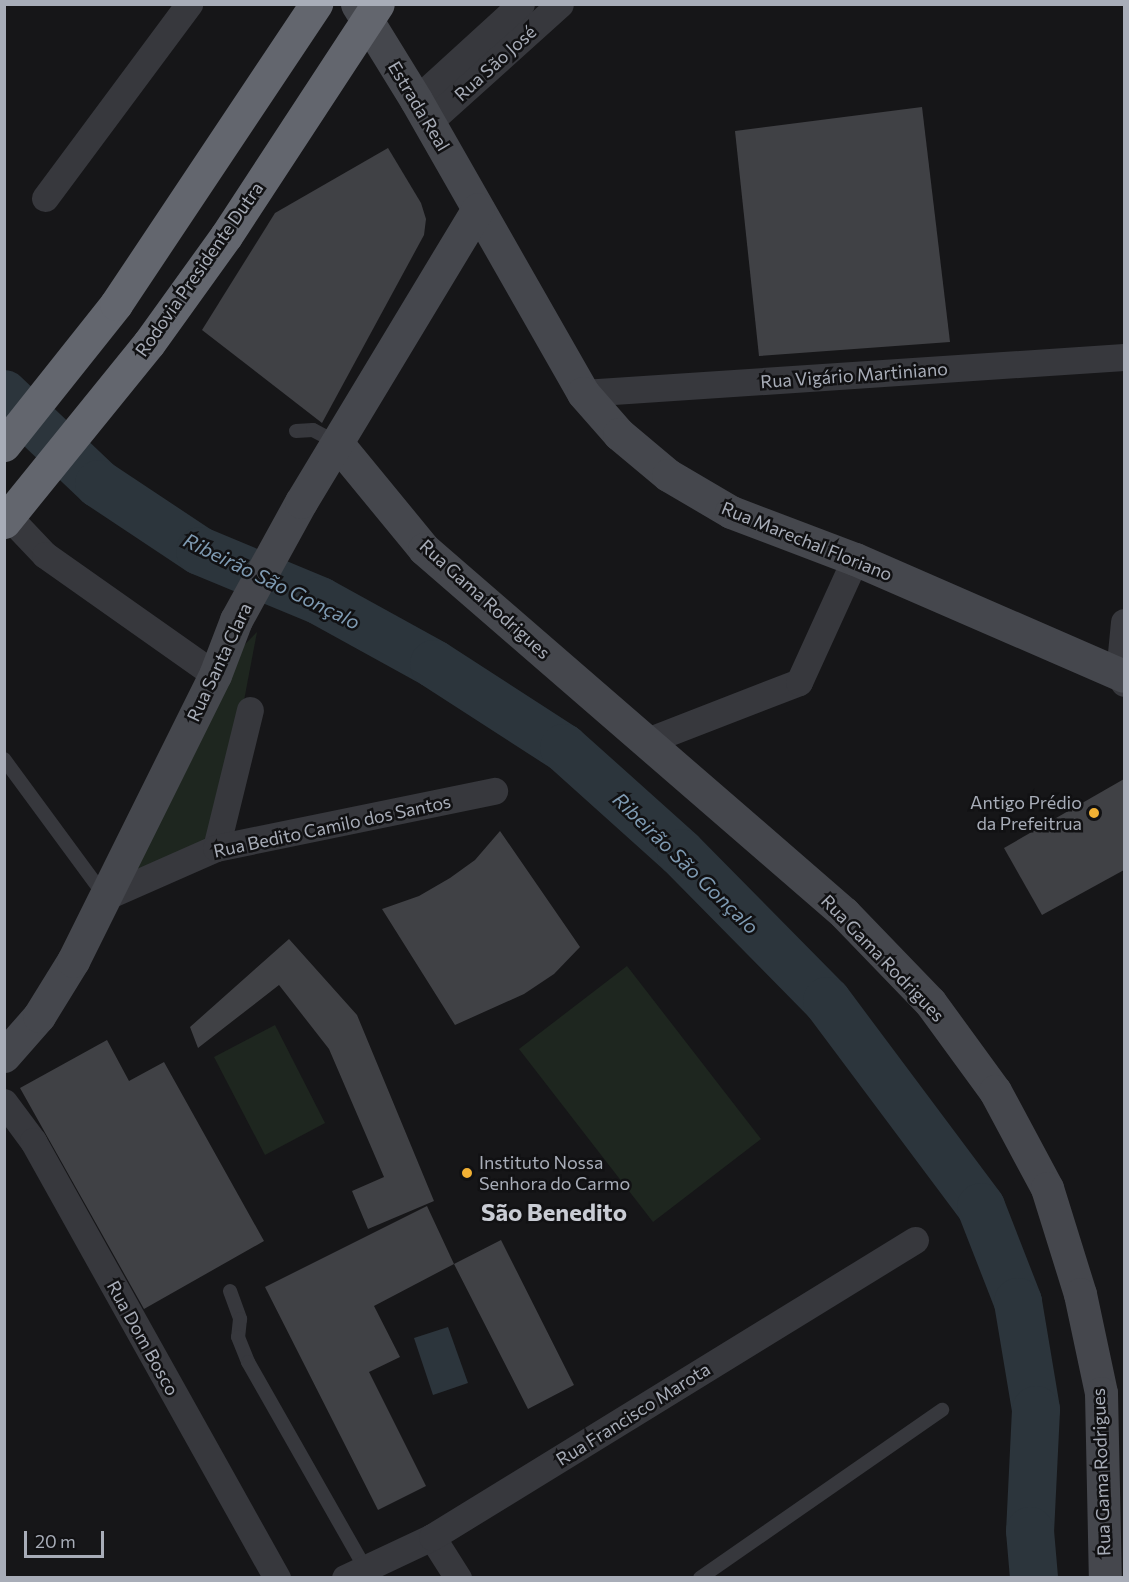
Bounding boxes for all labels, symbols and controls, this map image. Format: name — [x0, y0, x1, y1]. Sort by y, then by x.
street label: Rua São José — [450, 21, 540, 105]
street label: Estrada Real — [384, 57, 454, 155]
street label: Rodovia Presidente Dutra — [131, 178, 267, 360]
street label: Rua Vigário Martiniano — [760, 358, 948, 392]
street label: Rua Marechal Floriano — [718, 497, 896, 585]
water label: Ribeirão São Gonçalo — [180, 528, 364, 634]
street label: Rua Gama Rodrigues — [415, 535, 555, 663]
street label: Rua Santa Clara — [182, 599, 256, 725]
water label: Ribeirão São Gonçalo — [608, 787, 764, 939]
street label: Rua Bedito Camilo dos Santos — [211, 790, 453, 862]
place label: Antigo Prédio da Prefeitrua — [970, 792, 1082, 834]
marker: Antigo Prédio da Prefeitrua — [1087, 806, 1101, 820]
street label: Rua Gama Rodrigues — [817, 890, 949, 1026]
place label: Instituto Nossa Senhora do Carmo — [479, 1152, 630, 1194]
marker: Instituto Nossa Senhora do Carmo — [460, 1166, 474, 1180]
district label: São Benedito — [481, 1198, 627, 1226]
street label: Rua Dom Bosco — [103, 1277, 183, 1399]
street label: Rua Francisco Marota — [552, 1358, 714, 1470]
street label: Rua Gama Rodrigues — [1087, 1388, 1115, 1556]
scale bar — [27, 1519, 106, 1557]
text: 20 m — [35, 1530, 76, 1552]

